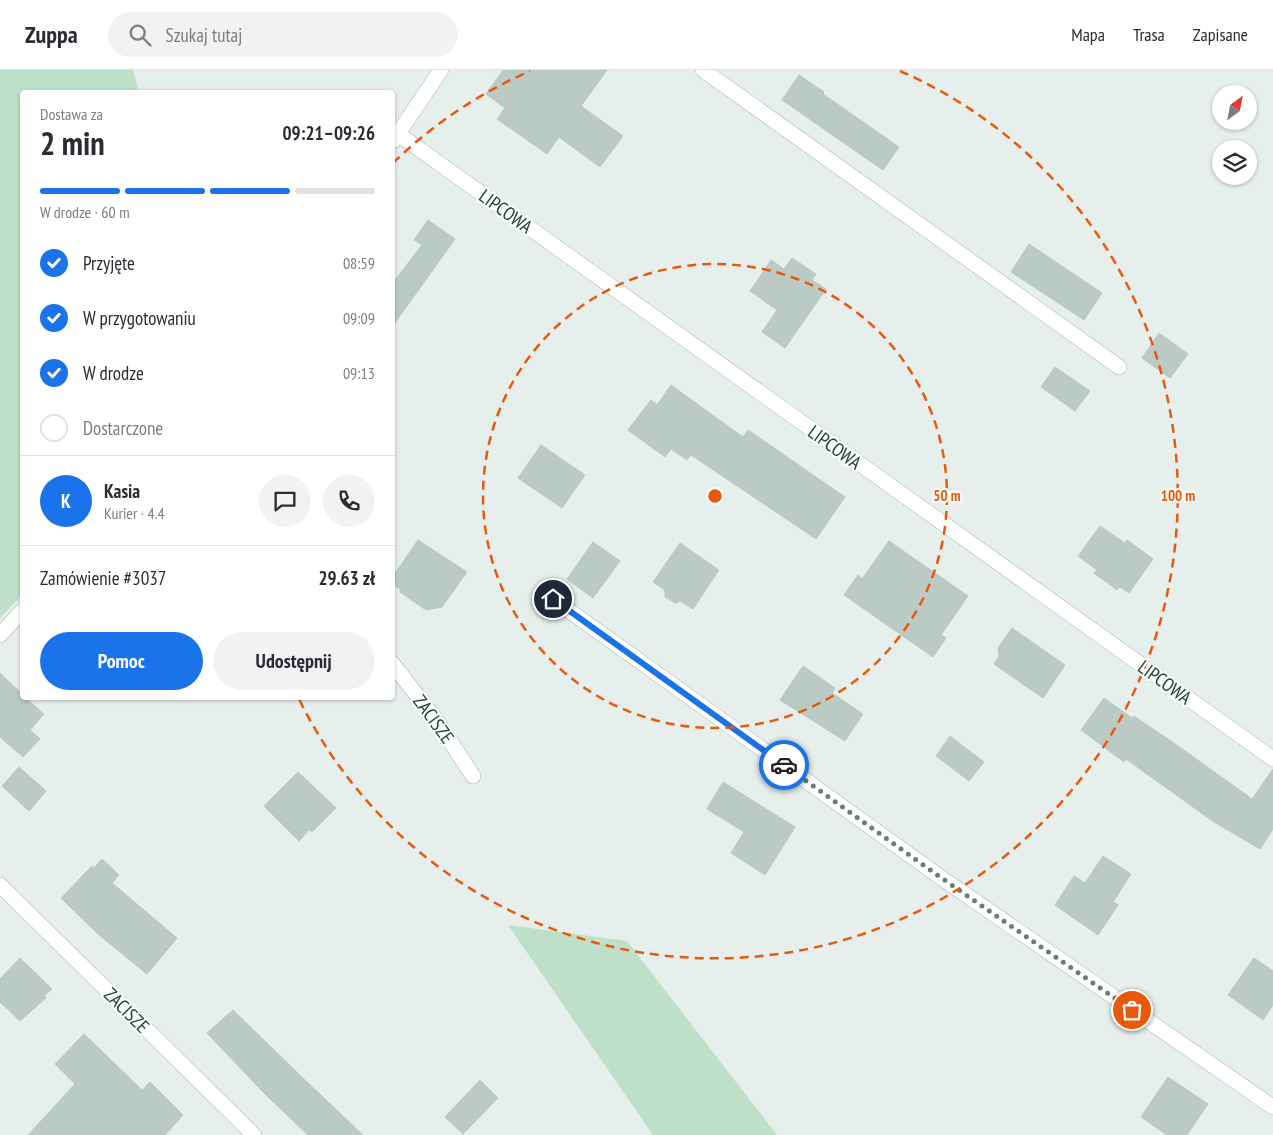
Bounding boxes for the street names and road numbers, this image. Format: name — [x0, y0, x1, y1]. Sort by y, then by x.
street label: LIPCOWA — [475, 184, 537, 238]
street label: LIPCOWA — [804, 420, 866, 474]
street label: LIPCOWA — [1134, 655, 1196, 709]
street label: ZACISZE — [408, 690, 460, 748]
street label: ZACISZE — [99, 982, 155, 1038]

